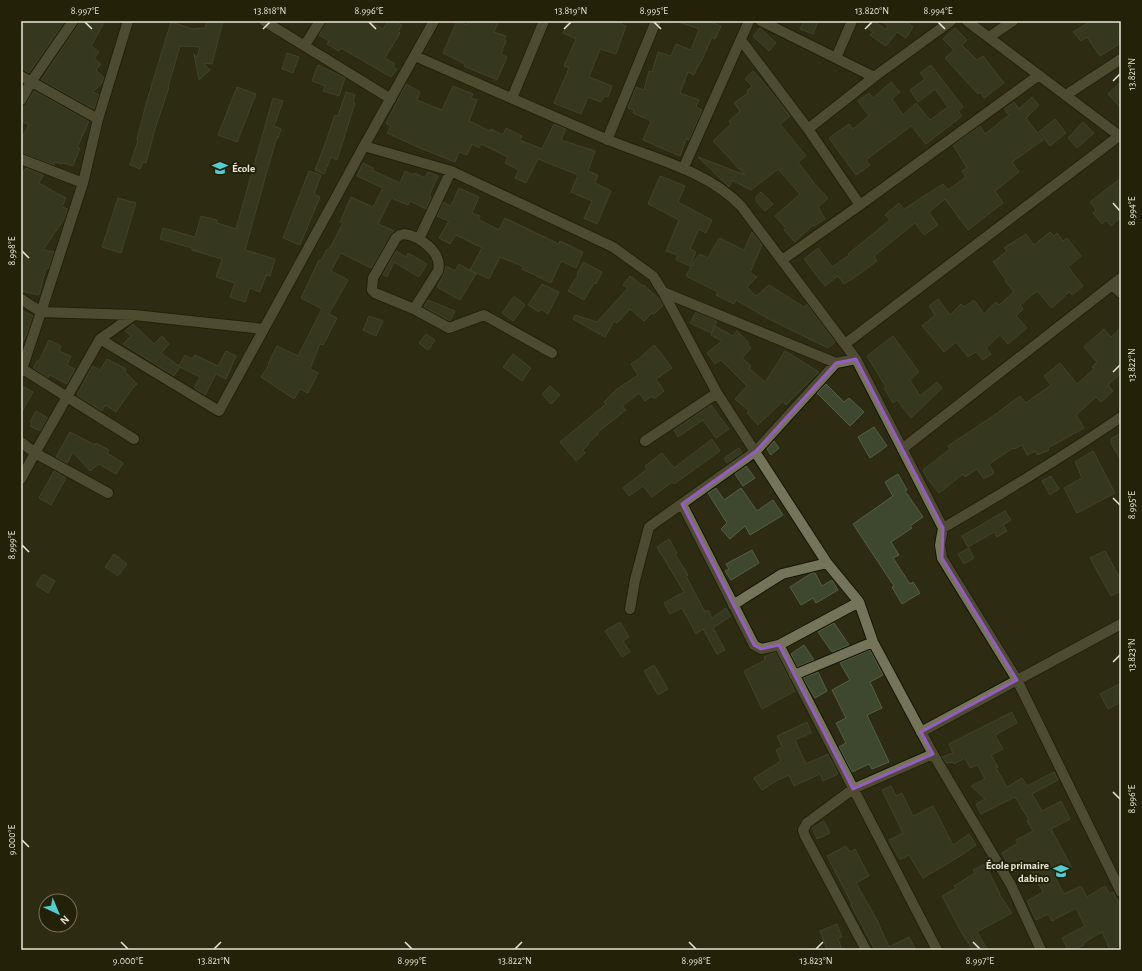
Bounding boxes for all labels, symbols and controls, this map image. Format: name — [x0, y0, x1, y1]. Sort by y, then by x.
text: 8.997°E — [71, 6, 99, 16]
text: 13.818°N — [254, 6, 286, 16]
text: 8.996°E — [355, 6, 384, 16]
text: 13.819°N — [555, 6, 587, 16]
text: 8.995°E — [640, 6, 668, 16]
text: 13.820°N — [855, 6, 889, 16]
text: 8.994°E — [924, 6, 953, 16]
text: 13.821°N — [1127, 58, 1137, 90]
school or university icon: École — [211, 159, 229, 177]
place label: École — [232, 162, 255, 174]
text: 8.994°E — [1127, 196, 1137, 226]
text: 8.998°E — [7, 236, 17, 265]
text: 13.822°N — [1127, 348, 1137, 382]
text: 8.995°E — [1127, 491, 1137, 519]
text: 8.999°E — [7, 530, 17, 559]
text: 13.823°N — [1127, 638, 1137, 672]
text: 8.996°E — [1127, 784, 1137, 813]
text: 9.000°E — [7, 825, 17, 855]
place label: École primaire dabino — [986, 859, 1050, 884]
school or university icon: École primaire dabino — [1052, 862, 1070, 880]
north arrow — [38, 893, 78, 933]
text: N — [58, 913, 71, 926]
text: 9.000°E — [113, 956, 143, 966]
text: 13.821°N — [198, 956, 230, 966]
text: 8.999°E — [398, 956, 427, 966]
text: 13.822°N — [498, 956, 532, 966]
text: 8.998°E — [682, 956, 711, 966]
text: 13.823°N — [799, 956, 833, 966]
text: 8.997°E — [966, 956, 994, 966]

